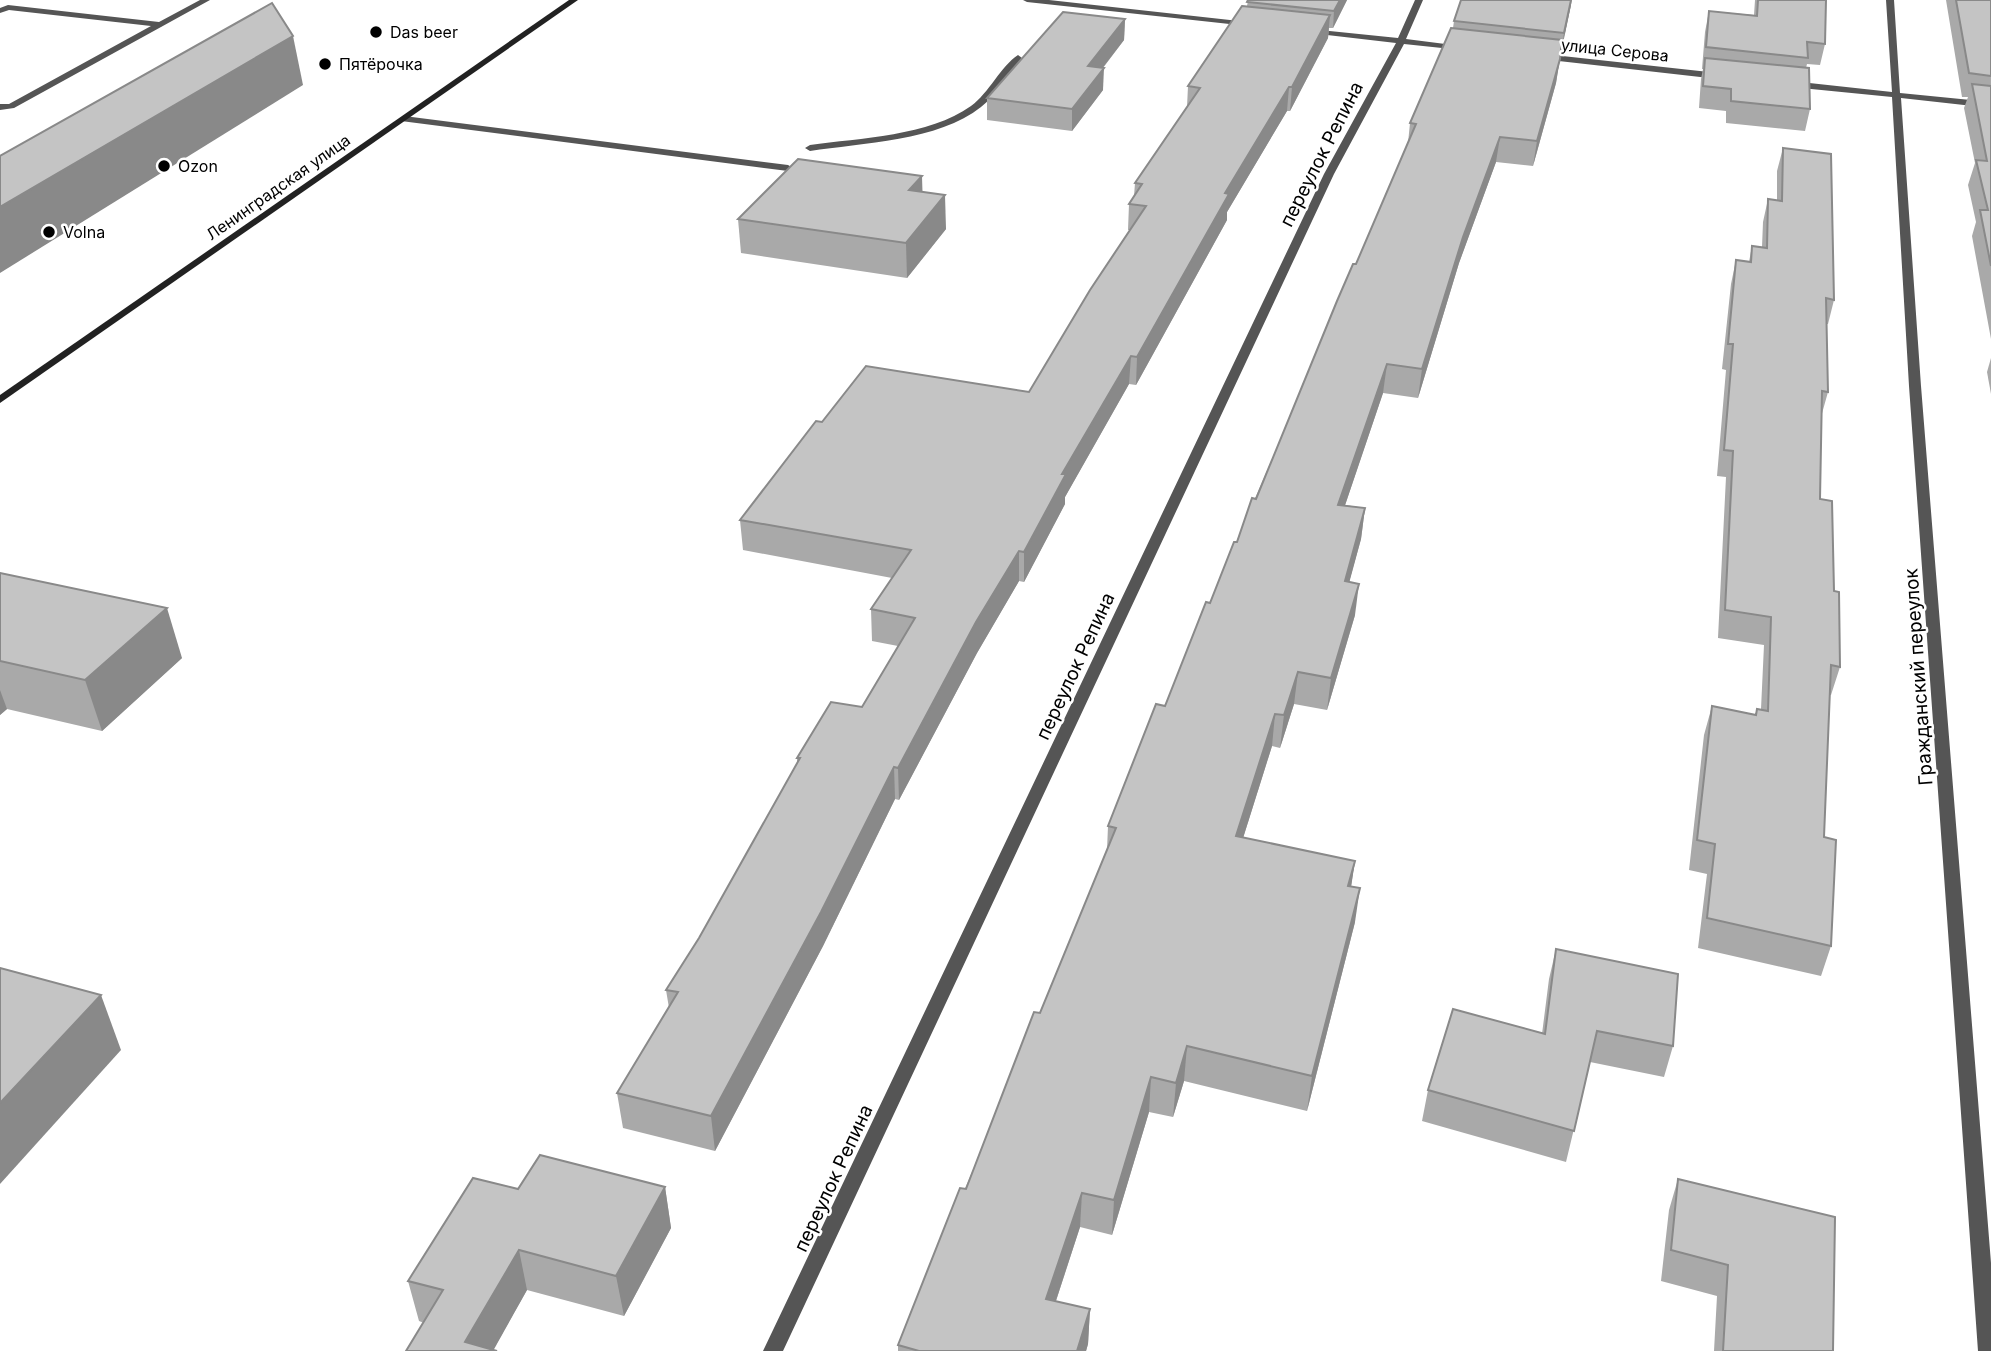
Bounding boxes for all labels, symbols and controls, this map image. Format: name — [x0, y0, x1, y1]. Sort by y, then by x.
place label: Das beer — [390, 22, 458, 42]
marker: Das beer — [368, 24, 384, 40]
street label: улица Серова — [1560, 34, 1670, 66]
place label: Пятёрочка — [339, 54, 423, 74]
marker: Пятёрочка — [317, 56, 333, 72]
street label: переулок Репина — [1275, 78, 1368, 231]
street label: Ленинградская улица — [202, 130, 354, 244]
place label: Ozon — [178, 156, 218, 176]
marker: Ozon — [156, 158, 172, 174]
place label: Volna — [63, 222, 105, 242]
marker: Volna — [41, 224, 57, 240]
street label: Гражданский переулок — [1899, 567, 1938, 786]
street label: переулок Репина — [1031, 589, 1120, 743]
street label: переулок Репина — [789, 1101, 878, 1255]

